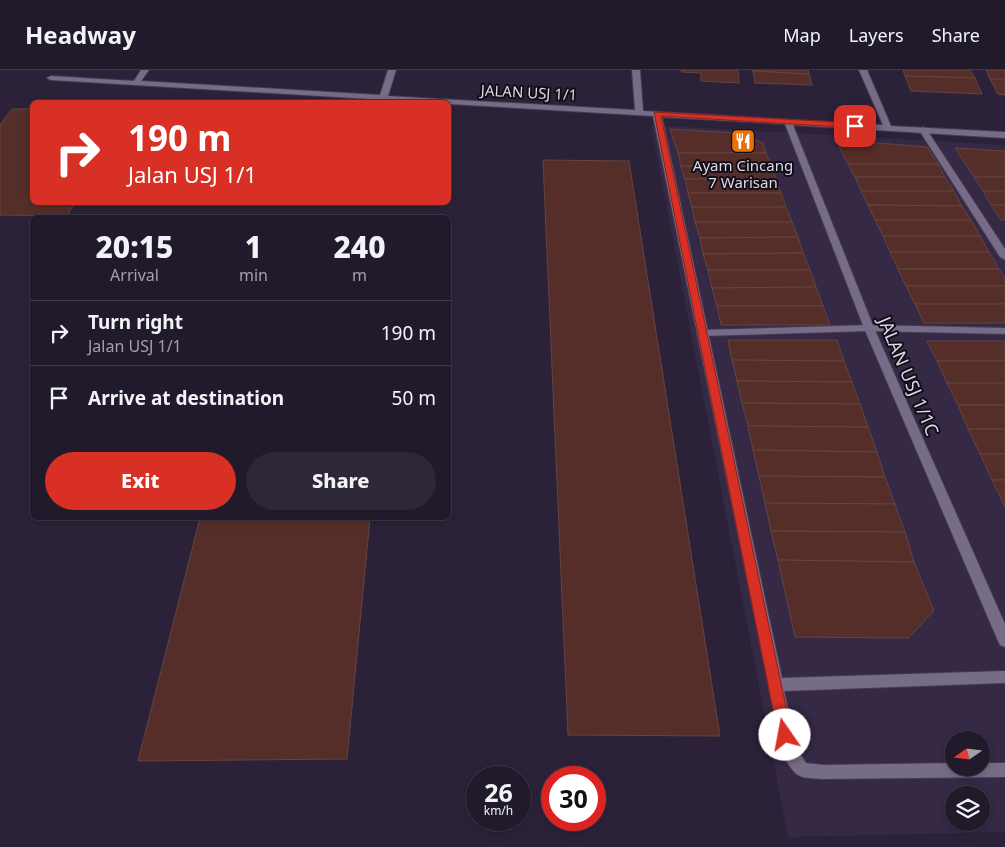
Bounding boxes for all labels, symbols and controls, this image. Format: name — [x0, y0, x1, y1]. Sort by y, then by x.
text: Headway — [25, 18, 136, 51]
text: Map — [783, 23, 821, 47]
text: Layers — [849, 23, 904, 47]
text: Share — [932, 23, 980, 47]
street label: JALAN USJ 1/1 — [478, 79, 578, 105]
pin — [834, 105, 876, 147]
icon: arrive — [841, 112, 869, 140]
text: 190 m — [128, 114, 231, 161]
icon: right — [45, 120, 110, 185]
restaurant icon: Ayam Cincang 7 Warisan — [730, 128, 756, 154]
place label: Ayam Cincang 7 Warisan — [693, 155, 793, 192]
text: Jalan USJ 1/1 — [128, 159, 257, 189]
text: 20:15 — [96, 226, 173, 267]
text: 1 — [245, 226, 262, 267]
text: 240 — [333, 226, 385, 267]
text: Arrival — [110, 264, 159, 286]
text: min — [239, 264, 268, 286]
text: m — [352, 264, 367, 286]
text: Turn right — [88, 309, 183, 335]
street label: JALAN USJ 1/1C — [872, 311, 945, 439]
icon: right — [45, 319, 73, 347]
text: 190 m — [381, 320, 436, 346]
text: Jalan USJ 1/1 — [88, 335, 182, 357]
icon: arrive — [45, 384, 73, 412]
text: Arrive at destination — [88, 385, 284, 411]
text: 50 m — [392, 385, 436, 411]
button: Exit — [45, 452, 236, 510]
button: Share — [246, 452, 436, 510]
position arrow — [758, 708, 810, 760]
north arrow — [945, 731, 990, 776]
map controls — [945, 731, 990, 831]
speed limit sign: 30 — [541, 766, 606, 831]
text: 26 — [484, 775, 513, 809]
button: layers — [945, 786, 990, 831]
text: km/h — [484, 802, 513, 819]

